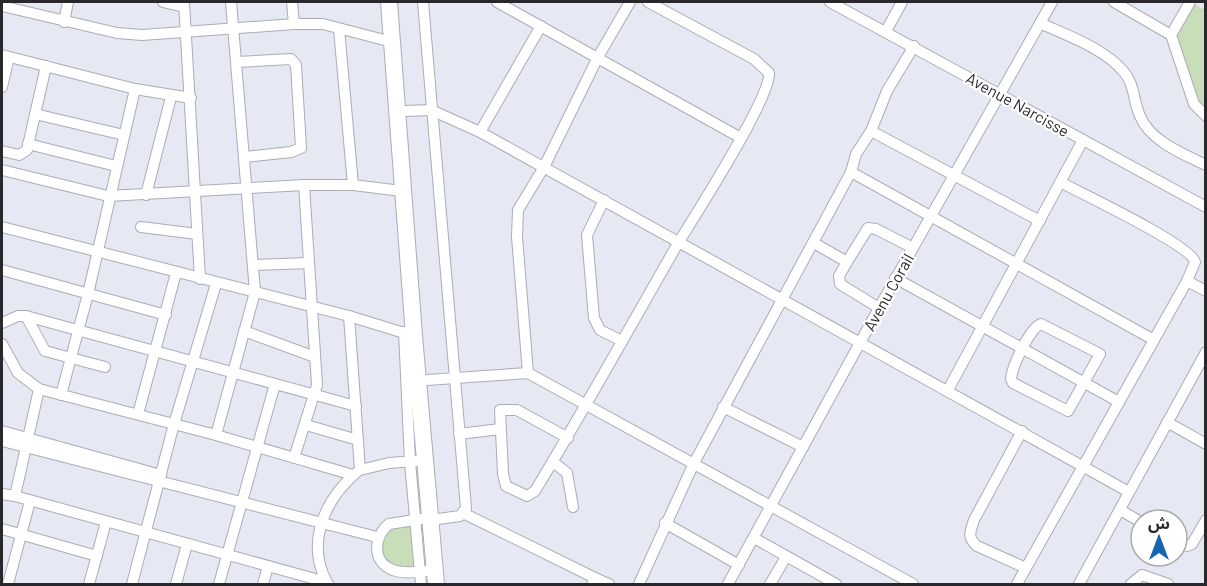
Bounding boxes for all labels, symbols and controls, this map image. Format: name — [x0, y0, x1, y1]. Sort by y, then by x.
street label: Avenue Narcisse — [963, 68, 1073, 140]
street label: Avenu Corail — [859, 250, 917, 334]
north arrow — [1129, 508, 1189, 568]
text: ش — [1148, 513, 1170, 533]

